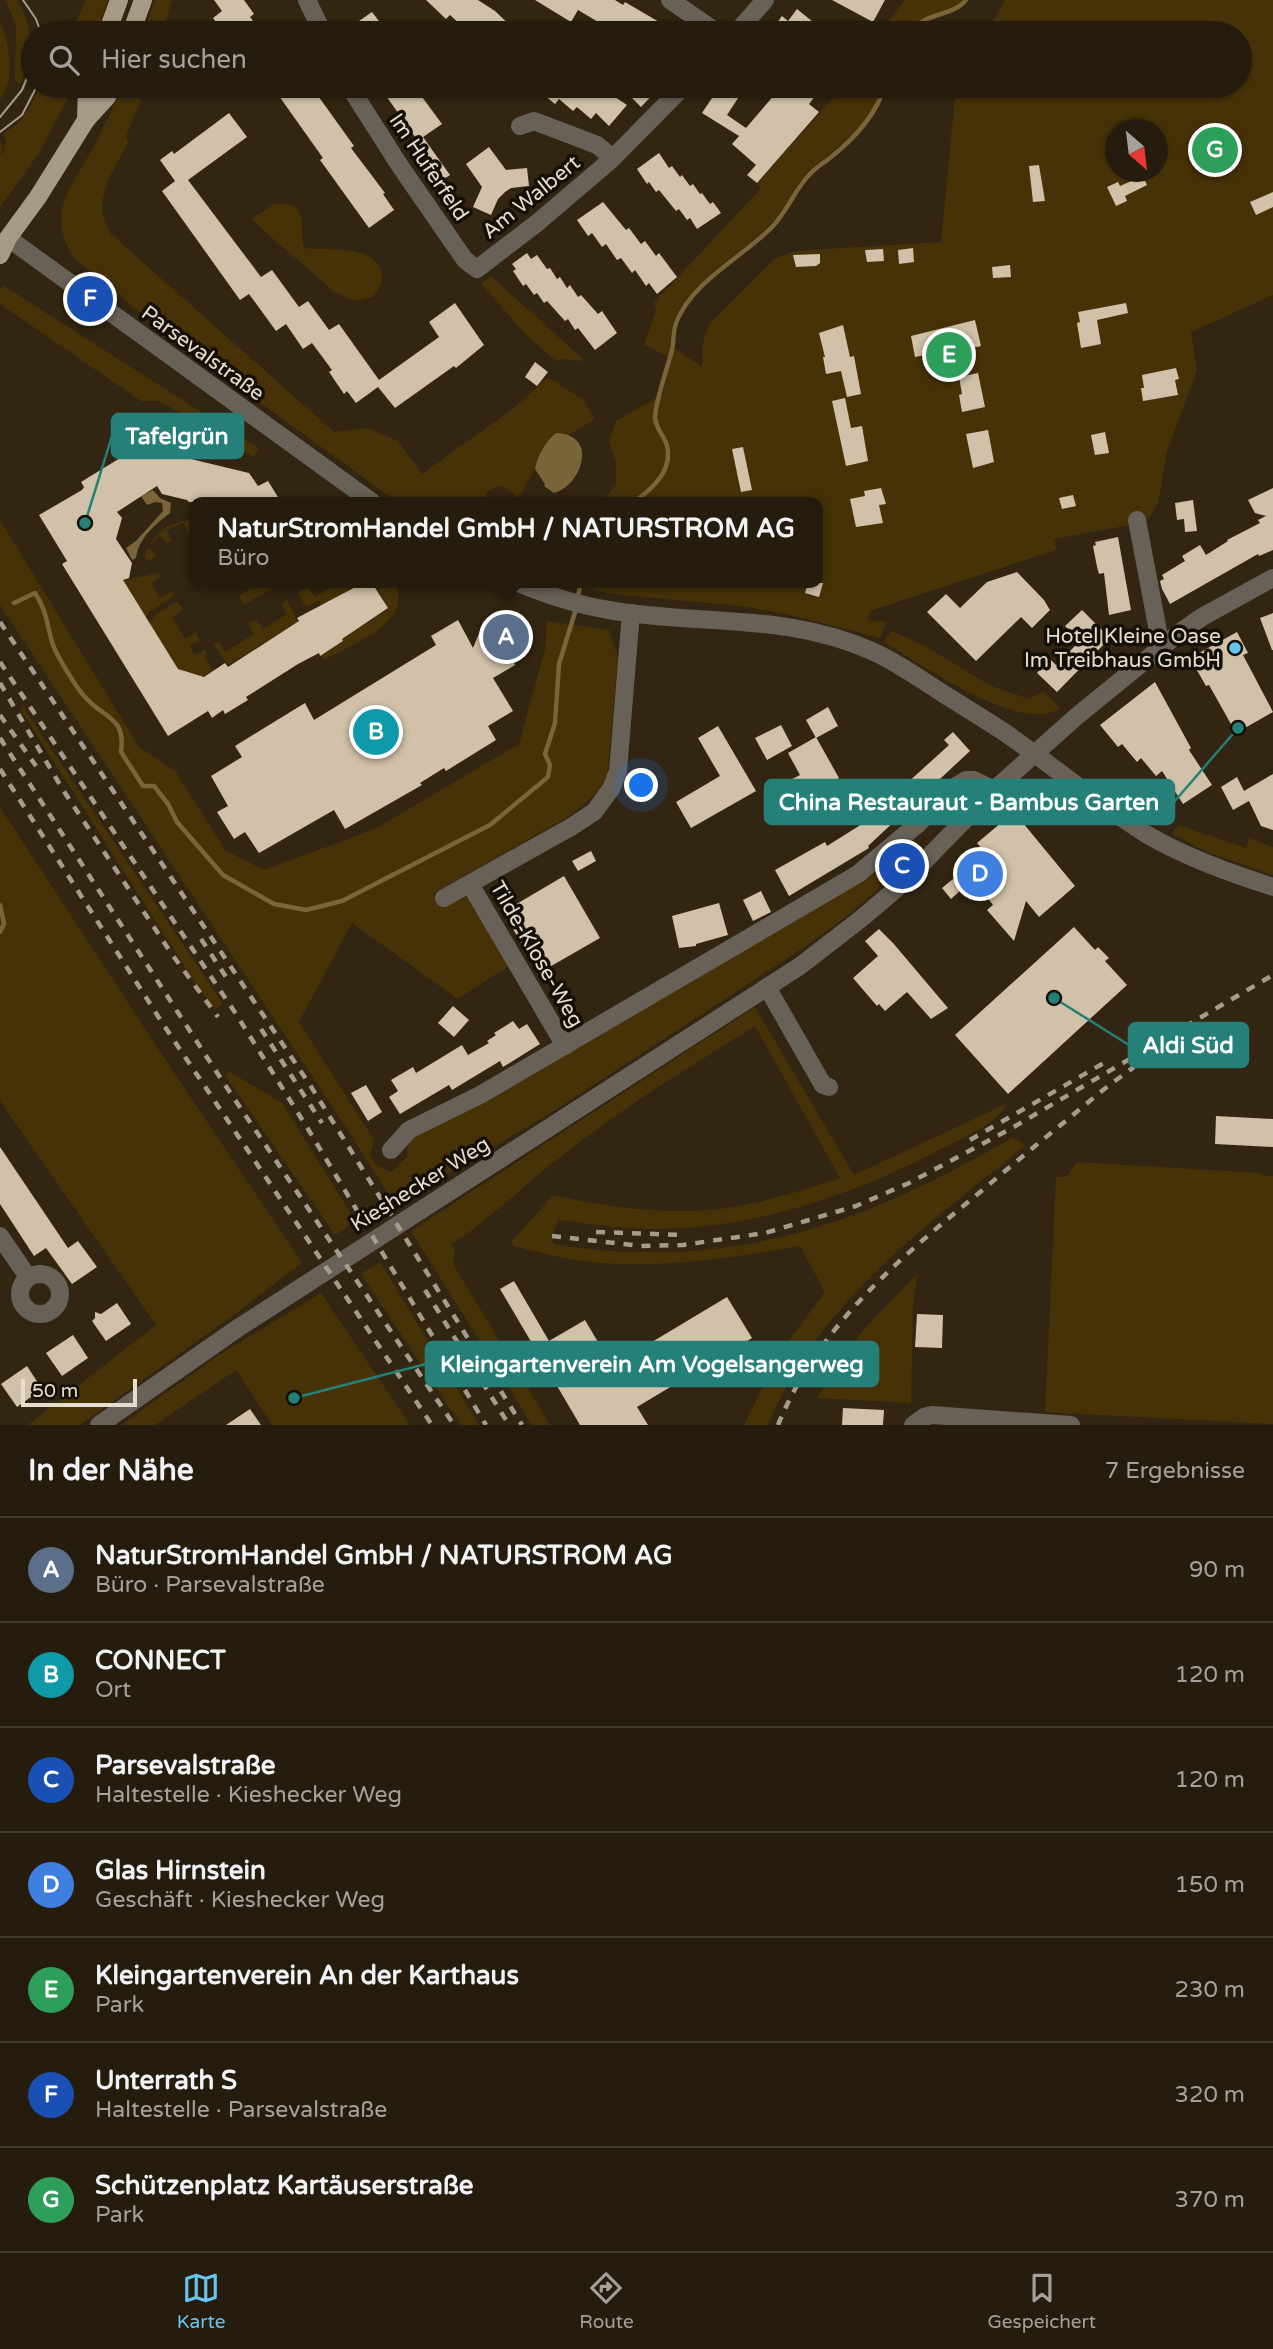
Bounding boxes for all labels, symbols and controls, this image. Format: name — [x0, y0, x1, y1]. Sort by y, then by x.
search box — [21, 21, 1252, 98]
icon: search — [45, 41, 83, 79]
text: Hier suchen — [101, 44, 247, 75]
street label: Im Huferfeld — [384, 109, 474, 226]
north arrow — [1105, 119, 1168, 182]
pin: G — [1192, 124, 1238, 176]
street label: Am Walbert — [477, 150, 585, 245]
pin: F — [67, 273, 113, 325]
street label: Parsevalstraße — [136, 300, 269, 406]
pin: E — [926, 329, 972, 381]
callout: Tafelgrün — [112, 414, 243, 458]
text: Tafelgrün — [125, 423, 229, 451]
popup — [189, 497, 823, 588]
text: NaturStromHandel GmbH / NATURSTROM AG — [217, 513, 795, 544]
text: Büro — [217, 544, 269, 572]
pin: A — [483, 611, 529, 663]
place label: Hotel Kleine Oase Im Treibhaus GmbH — [1024, 624, 1221, 673]
marker: Hotel Kleine Oase Im Treibhaus GmbH — [1227, 640, 1243, 656]
pin: B — [353, 706, 399, 758]
your location — [624, 768, 658, 802]
callout: China Restauraut - Bambus Garten — [765, 780, 1174, 824]
text: China Restauraut - Bambus Garten — [779, 789, 1159, 817]
pin: C — [879, 840, 925, 892]
pin: D — [957, 848, 1003, 900]
street label: Tilde-Klose-Weg — [485, 877, 589, 1032]
callout: Aldi Süd — [1129, 1023, 1248, 1067]
text: Aldi Süd — [1142, 1032, 1234, 1060]
street label: Kieshecker Weg — [346, 1132, 494, 1237]
callout: Kleingartenverein Am Vogelsangerweg — [426, 1342, 878, 1386]
text: Kleingartenverein Am Vogelsangerweg — [440, 1351, 864, 1379]
scale bar — [21, 1376, 136, 1408]
text: 50 m — [32, 1380, 78, 1402]
text: In der Nähe — [28, 1452, 194, 1489]
text: 7 Ergebnisse — [1105, 1457, 1245, 1485]
text: NaturStromHandel GmbH / NATURSTROM AG — [95, 1540, 673, 1571]
text: A — [42, 1556, 60, 1584]
text: 90 m — [1189, 1556, 1245, 1584]
text: Büro · Parsevalstraße — [95, 1571, 325, 1599]
text: CONNECT — [95, 1645, 226, 1676]
text: B — [43, 1661, 59, 1689]
text: 120 m — [1175, 1661, 1245, 1689]
text: Ort — [95, 1676, 131, 1704]
text: Parsevalstraße — [95, 1750, 276, 1781]
text: C — [43, 1766, 59, 1794]
text: 120 m — [1175, 1766, 1245, 1794]
text: Haltestelle · Kieshecker Weg — [95, 1781, 402, 1809]
text: Glas Hirnstein — [95, 1855, 266, 1886]
text: D — [42, 1871, 60, 1899]
text: 150 m — [1175, 1871, 1245, 1899]
text: Geschäft · Kieshecker Weg — [95, 1886, 385, 1914]
text: Kleingartenverein An der Karthaus — [95, 1960, 519, 1991]
text: E — [44, 1976, 58, 2004]
text: 230 m — [1175, 1976, 1245, 2004]
text: Park — [95, 1991, 144, 2019]
text: Unterrath S — [95, 2065, 237, 2096]
text: F — [44, 2081, 58, 2109]
text: 320 m — [1175, 2081, 1245, 2109]
text: Haltestelle · Parsevalstraße — [95, 2096, 387, 2124]
text: Schützenplatz Kartäuserstraße — [95, 2170, 474, 2201]
text: G — [42, 2186, 60, 2214]
text: 370 m — [1175, 2186, 1245, 2214]
text: Park — [95, 2201, 144, 2229]
tab: Karte — [177, 2269, 225, 2333]
tab: Route — [579, 2269, 634, 2333]
tab: Gespeichert — [987, 2269, 1096, 2333]

